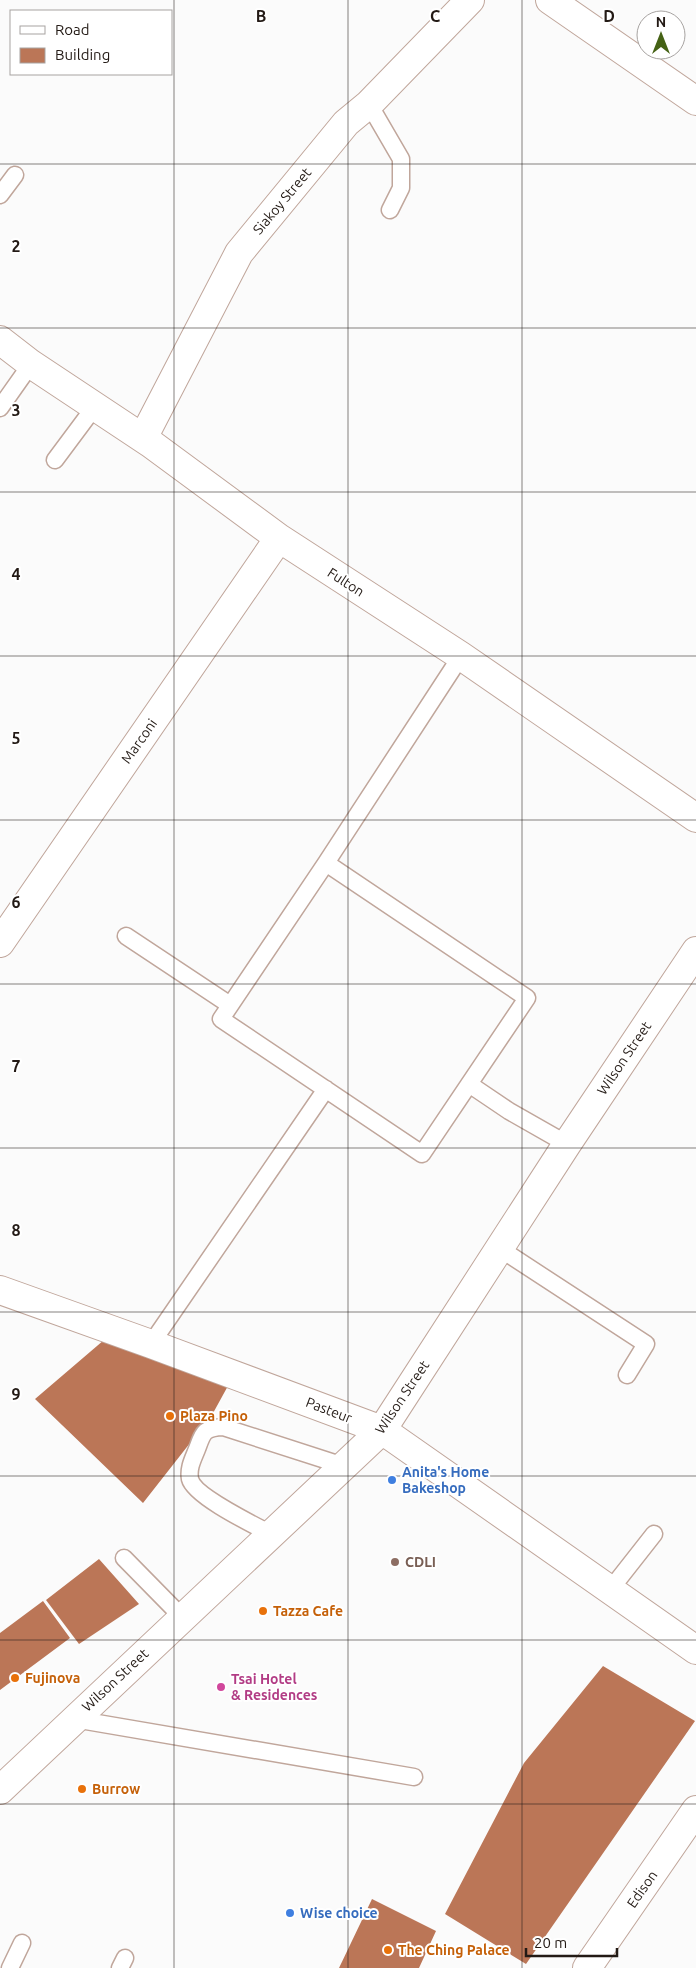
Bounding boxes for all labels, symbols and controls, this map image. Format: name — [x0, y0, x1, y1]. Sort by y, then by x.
text: B — [256, 7, 266, 25]
text: C — [430, 7, 440, 25]
text: D — [603, 7, 615, 25]
legend — [10, 10, 172, 75]
north arrow — [636, 10, 686, 60]
text: N — [656, 14, 666, 30]
text: Road — [55, 21, 90, 38]
text: Building — [55, 46, 110, 63]
street label: Siakoy Street — [250, 164, 315, 238]
text: 2 — [11, 237, 21, 255]
text: 3 — [11, 401, 21, 419]
street label: Fulton — [325, 564, 367, 600]
text: 4 — [11, 565, 21, 583]
street label: Marconi — [118, 716, 160, 766]
text: 5 — [11, 729, 21, 747]
text: 6 — [11, 893, 21, 911]
street label: Wilson Street — [594, 1018, 655, 1098]
text: 7 — [11, 1057, 21, 1075]
text: 8 — [11, 1221, 21, 1239]
street label: Wilson Street — [372, 1357, 433, 1437]
text: 9 — [11, 1385, 21, 1403]
street label: Pasteur — [304, 1394, 355, 1426]
place label: Plaza Pino — [180, 1408, 248, 1424]
marker: Plaza Pino — [164, 1410, 176, 1422]
place label: Anita's Home Bakeshop — [402, 1464, 489, 1496]
marker: Anita's Home Bakeshop — [386, 1474, 398, 1486]
place label: CDLI — [405, 1554, 436, 1570]
marker: CDLI — [389, 1556, 401, 1568]
place label: Tazza Cafe — [273, 1603, 343, 1619]
marker: Tazza Cafe — [257, 1605, 269, 1617]
street label: Wilson Street — [79, 1645, 152, 1715]
place label: Fujinova — [25, 1670, 80, 1686]
place label: Tsai Hotel & Residences — [231, 1671, 318, 1703]
marker: Fujinova — [9, 1672, 21, 1684]
marker: Tsai Hotel & Residences — [215, 1681, 227, 1693]
place label: Burrow — [92, 1781, 140, 1797]
marker: Burrow — [76, 1783, 88, 1795]
street label: Edison — [624, 1867, 660, 1911]
place label: Wise choice — [300, 1905, 378, 1921]
marker: Wise choice — [284, 1907, 296, 1919]
scale bar — [526, 1926, 617, 1958]
text: 20 m — [534, 1934, 567, 1951]
place label: The Ching Palace — [398, 1942, 510, 1958]
marker: The Ching Palace — [382, 1944, 394, 1956]

